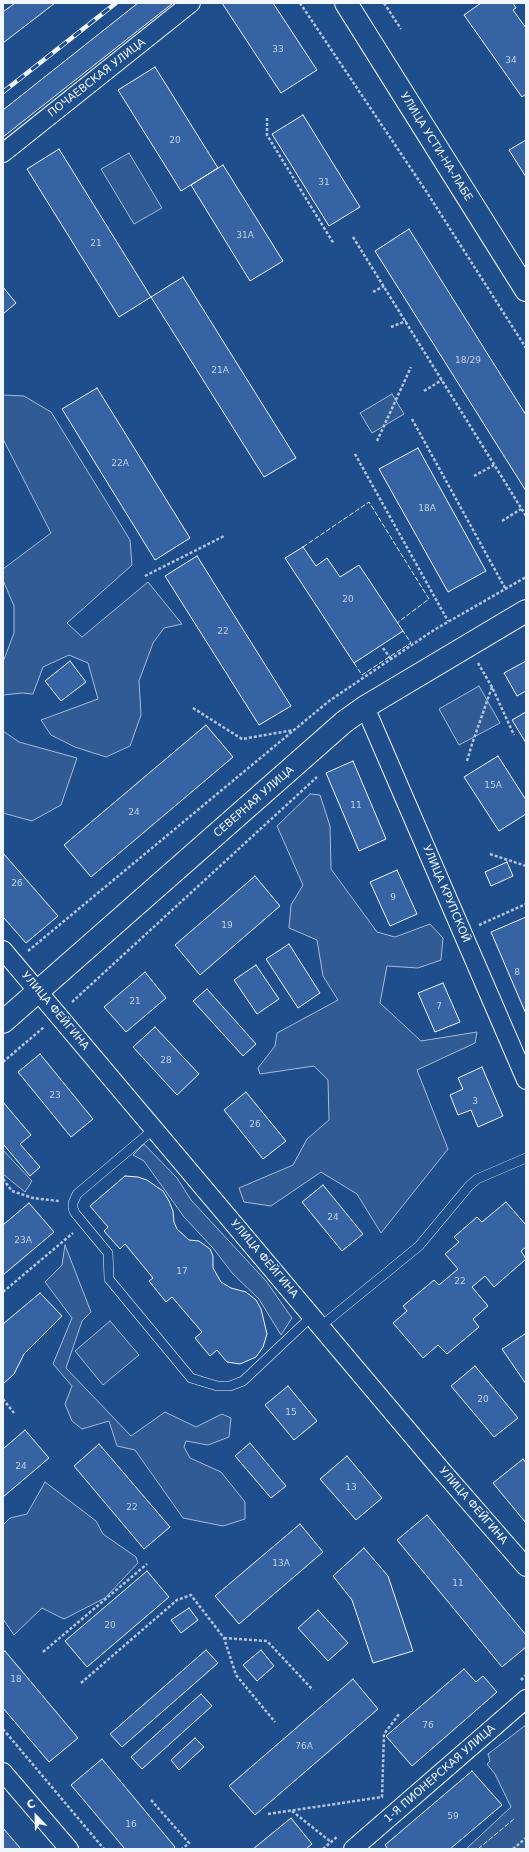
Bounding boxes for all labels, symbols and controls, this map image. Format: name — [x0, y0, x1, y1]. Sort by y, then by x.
street label: ПОЧАЕВСКАЯ УЛИЦА — [46, 36, 148, 120]
house number: 33 — [272, 45, 284, 55]
house number: 34 — [505, 56, 517, 66]
street label: УЛИЦА УСТИ-НА-ЛАБЕ — [397, 90, 475, 204]
house number: 20 — [169, 136, 181, 146]
house number: 31 — [318, 178, 330, 188]
house number: 31А — [236, 231, 254, 241]
house number: 21 — [90, 239, 102, 249]
house number: 18/29 — [455, 356, 481, 366]
house number: 21А — [211, 366, 229, 376]
house number: 22А — [111, 459, 129, 469]
house number: 18А — [418, 504, 436, 514]
house number: 20 — [342, 595, 354, 605]
house number: 22 — [217, 627, 229, 637]
street label: СЕВЕРНАЯ УЛИЦА — [211, 764, 297, 840]
house number: 15А — [484, 781, 502, 791]
house number: 11 — [350, 801, 362, 811]
house number: 24 — [128, 808, 140, 818]
street label: УЛИЦА КРУПСКОЙ — [419, 843, 473, 945]
house number: 26 — [11, 879, 23, 889]
house number: 9 — [390, 893, 396, 903]
house number: 19 — [221, 921, 233, 931]
house number: 8 — [514, 968, 520, 978]
street label: УЛИЦА ФЕЙГИНА — [18, 969, 92, 1053]
house number: 21 — [129, 997, 141, 1007]
house number: 7 — [436, 1002, 442, 1012]
house number: 28 — [160, 1056, 172, 1066]
house number: 23 — [49, 1091, 61, 1101]
house number: 3 — [472, 1097, 478, 1107]
house number: 26 — [249, 1120, 261, 1130]
house number: 24 — [327, 1213, 339, 1223]
street label: УЛИЦА ФЕЙГИНА — [227, 1217, 301, 1301]
house number: 23А — [14, 1236, 32, 1246]
house number: 17 — [176, 1267, 188, 1277]
house number: 22 — [454, 1277, 466, 1287]
house number: 20 — [477, 1395, 489, 1405]
house number: 15 — [285, 1408, 297, 1418]
house number: 24 — [15, 1462, 27, 1472]
street label: УЛИЦА ФЕЙГИНА — [436, 1465, 510, 1547]
house number: 13 — [345, 1483, 357, 1493]
house number: 22 — [126, 1503, 138, 1513]
house number: 13А — [272, 1559, 290, 1569]
house number: 11 — [452, 1579, 464, 1589]
house number: 20 — [104, 1621, 116, 1631]
house number: 18 — [10, 1675, 22, 1685]
house number: 76 — [422, 1721, 434, 1731]
street label: 1-Я ПИОНЕРСКАЯ УЛИЦА — [382, 1722, 498, 1826]
house number: 76А — [295, 1742, 313, 1752]
north arrow — [16, 1796, 56, 1836]
text: С — [25, 1797, 37, 1812]
house number: 59 — [447, 1812, 459, 1822]
house number: 16 — [125, 1820, 137, 1830]

